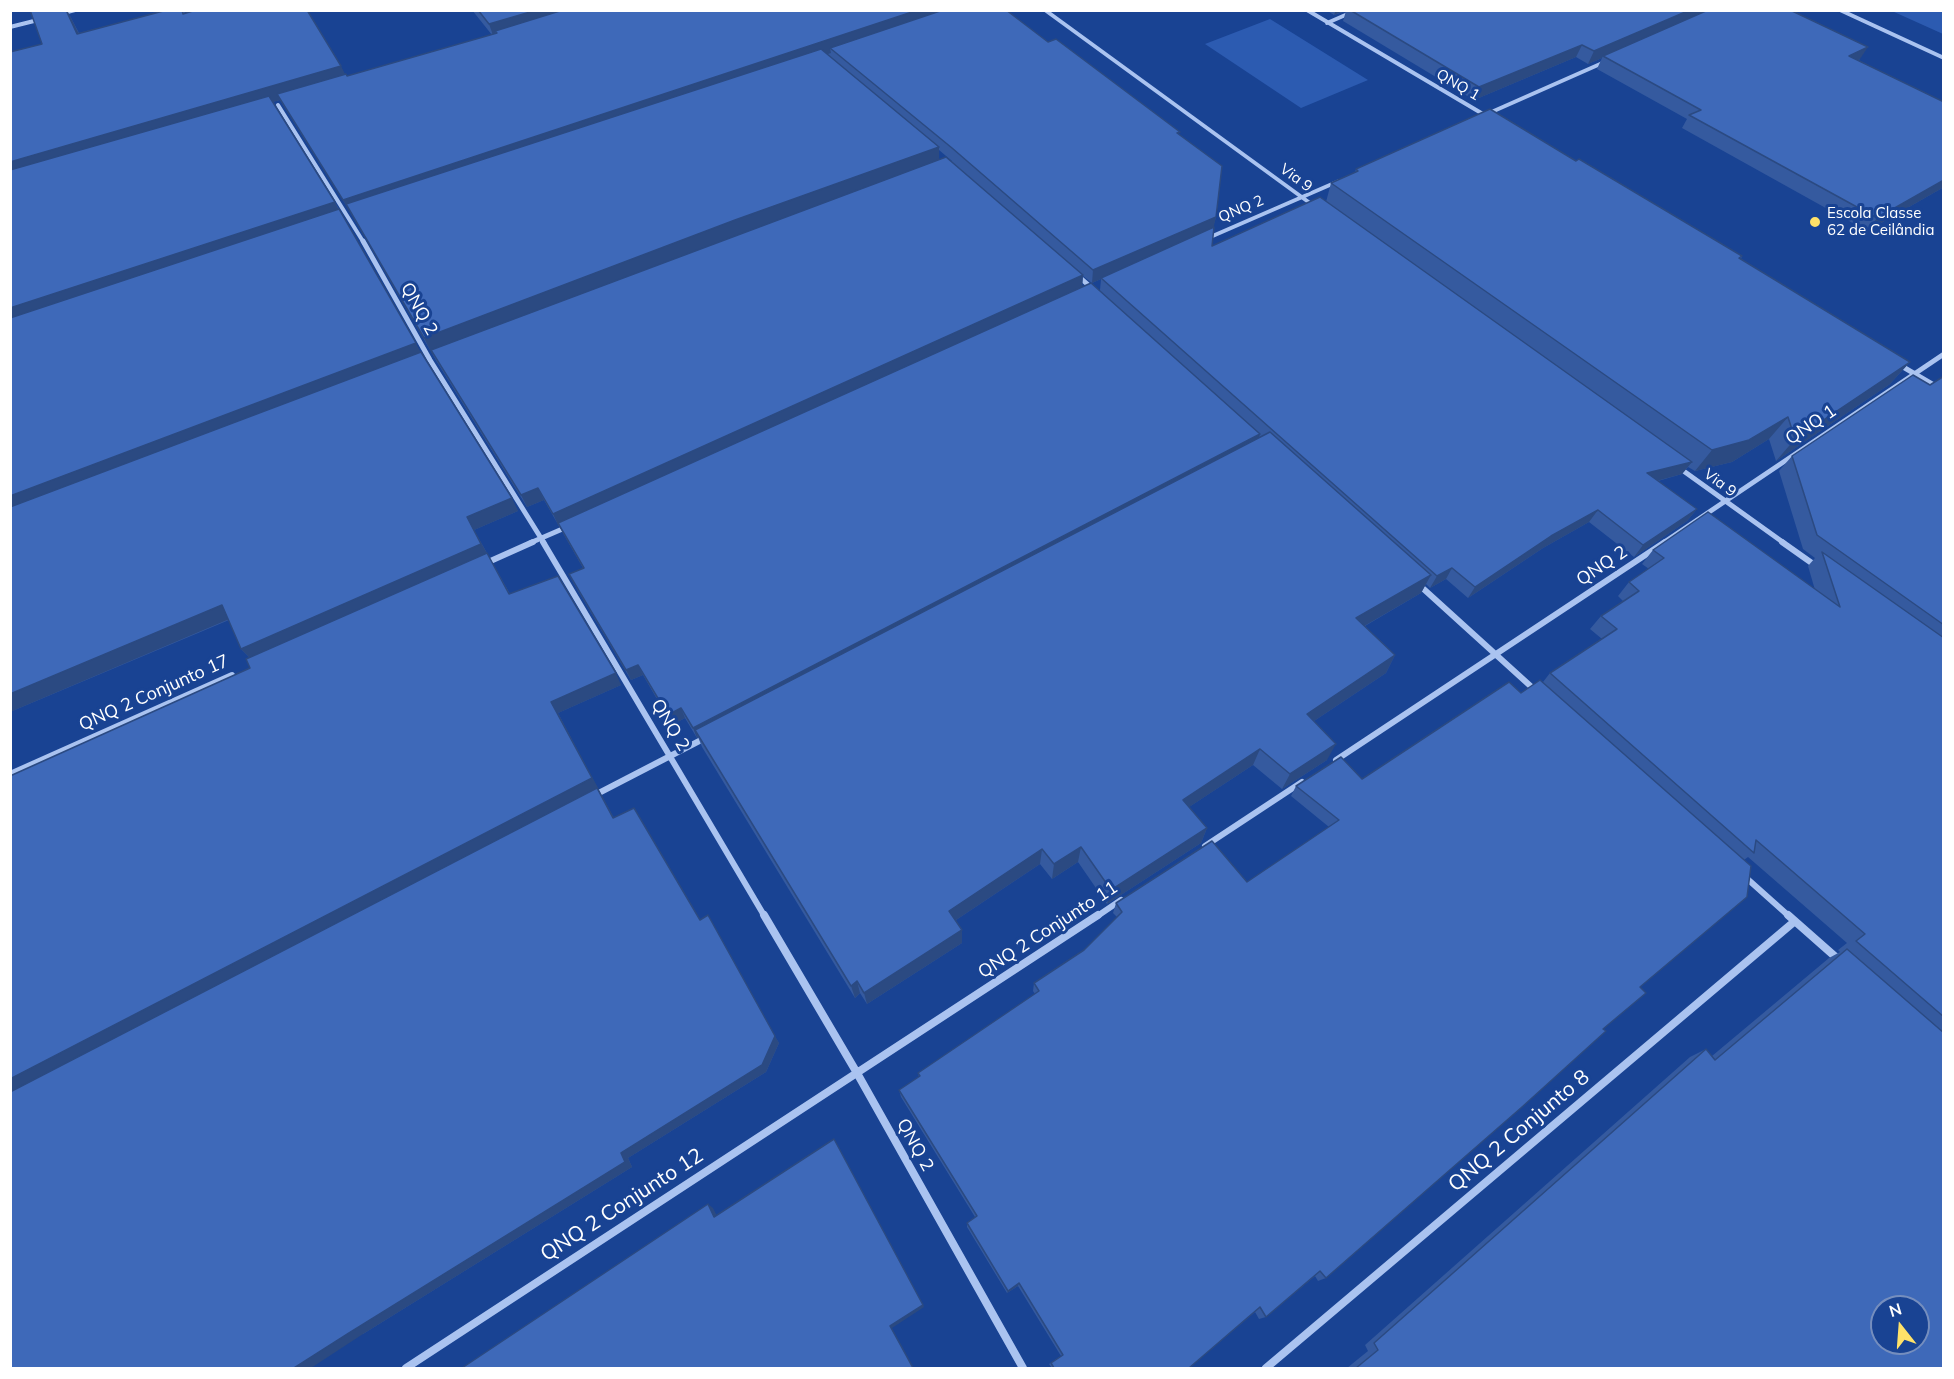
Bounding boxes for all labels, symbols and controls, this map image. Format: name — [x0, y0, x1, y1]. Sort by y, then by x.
street label: QNQ 1 — [1433, 65, 1483, 105]
street label: Via 9 — [1276, 160, 1316, 196]
street label: QNQ 2 — [1216, 191, 1266, 227]
place label: Escola Classe 62 de Ceilândia — [1827, 204, 1934, 239]
marker: Escola Classe 62 de Ceilândia — [1808, 215, 1822, 229]
street label: QNQ 2 — [396, 279, 442, 339]
street label: QNQ 1 — [1781, 400, 1841, 450]
street label: Via 9 — [1700, 465, 1740, 501]
street label: QNQ 2 — [1572, 541, 1632, 591]
street label: QNQ 2 Conjunto 17 — [76, 650, 232, 736]
street label: QNQ 2 — [646, 695, 694, 755]
street label: QNQ 2 Conjunto 11 — [974, 877, 1122, 983]
street label: QNQ 2 Conjunto 8 — [1443, 1065, 1595, 1197]
street label: QNQ 2 — [892, 1115, 938, 1175]
street label: QNQ 2 Conjunto 12 — [536, 1143, 708, 1267]
north arrow — [1870, 1295, 1930, 1355]
text: N — [1887, 1298, 1904, 1321]

